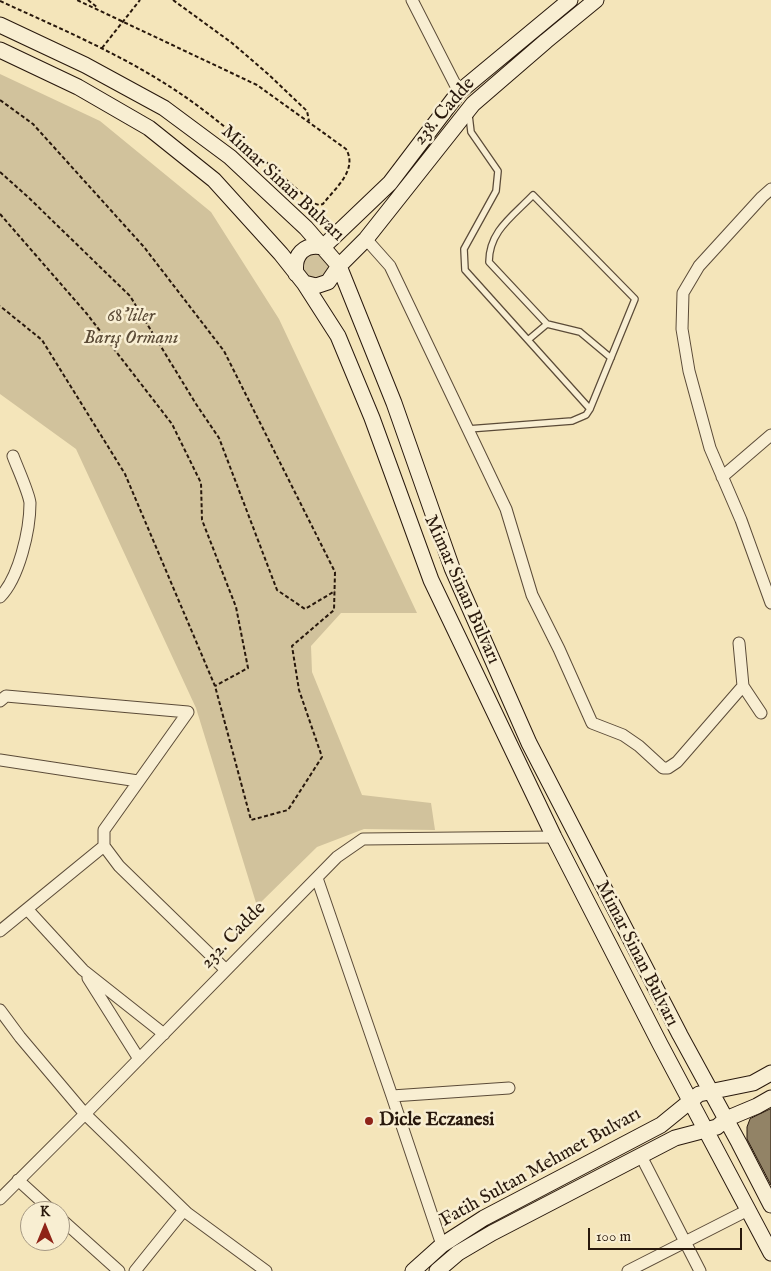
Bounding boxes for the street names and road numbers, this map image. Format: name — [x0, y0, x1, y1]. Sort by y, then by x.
street label: 238. Cadde — [409, 73, 481, 151]
street label: Mimar Sinan Bulvarı — [216, 121, 348, 247]
street label: Mimar Sinan Bulvarı — [418, 512, 504, 668]
street label: Mimar Sinan Bulvarı — [589, 877, 683, 1031]
street label: 232. Cadde — [197, 898, 271, 974]
street label: Fatih Sultan Mehmet Bulvarı — [437, 1103, 645, 1233]

